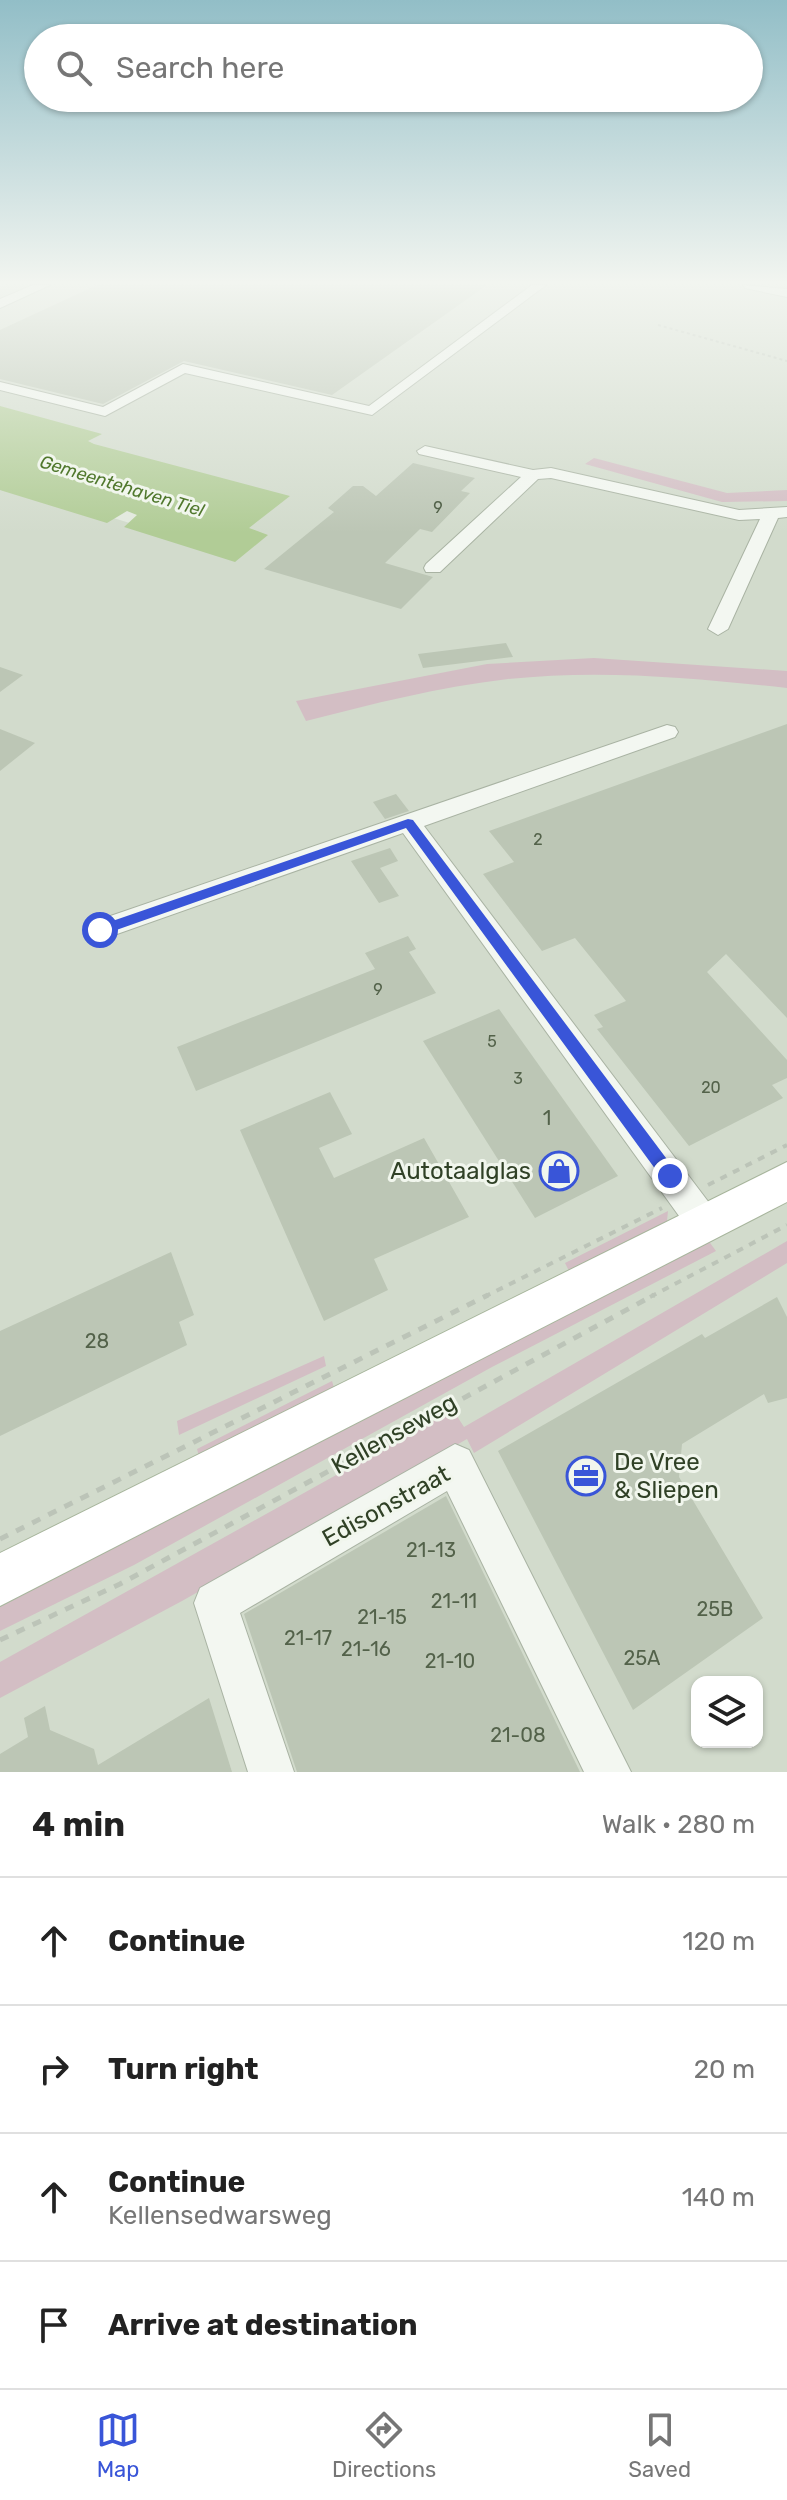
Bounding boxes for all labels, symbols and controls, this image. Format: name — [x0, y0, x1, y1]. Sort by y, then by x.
search box — [24, 24, 763, 112]
icon: search — [52, 46, 96, 90]
text: Search here — [116, 50, 284, 86]
water label: Gemeentehaven Tiel — [37, 450, 208, 522]
house number: 9 — [433, 498, 443, 517]
house number: 2 — [533, 830, 543, 849]
route start — [82, 912, 118, 948]
house number: 9 — [373, 980, 383, 999]
house number: 5 — [487, 1032, 497, 1051]
house number: 3 — [513, 1069, 523, 1088]
house number: 20 — [701, 1078, 721, 1097]
house number: 1 — [543, 1106, 551, 1130]
shop icon: Autotaalglas — [538, 1150, 580, 1192]
place label: Autotaalglas — [390, 1157, 531, 1185]
route end — [652, 1158, 688, 1194]
house number: 28 — [85, 1329, 109, 1353]
street label: Kellenseweg — [326, 1388, 462, 1480]
place label: De Vree & Sliepen — [614, 1448, 719, 1504]
office icon: De Vree & Sliepen — [565, 1455, 607, 1497]
street label: Edisonstraat — [317, 1459, 455, 1553]
house number: 21-13 — [406, 1538, 456, 1562]
house number: 21-11 — [431, 1589, 477, 1613]
house number: 25B — [697, 1597, 733, 1621]
house number: 21-15 — [357, 1605, 407, 1629]
house number: 21-17 — [284, 1626, 332, 1650]
house number: 21-16 — [341, 1637, 391, 1661]
house number: 25A — [623, 1646, 661, 1670]
house number: 21-10 — [425, 1649, 475, 1673]
map controls — [691, 1676, 763, 1748]
button: layers — [691, 1676, 763, 1748]
house number: 21-08 — [490, 1723, 546, 1747]
text: 4 min — [32, 1804, 125, 1845]
text: Walk · 280 m — [602, 1809, 755, 1840]
icon: ahead — [32, 1919, 76, 1963]
text: Continue — [108, 1923, 245, 1959]
text: 120 m — [683, 1926, 755, 1957]
icon: right — [32, 2047, 76, 2091]
text: Turn right — [108, 2051, 259, 2087]
text: 20 m — [694, 2054, 755, 2085]
text: Continue — [108, 2164, 245, 2200]
icon: ahead — [32, 2175, 76, 2219]
text: 140 m — [682, 2182, 755, 2213]
text: Kellensedwarsweg — [108, 2200, 332, 2231]
icon: arrive — [32, 2303, 76, 2347]
text: Arrive at destination — [108, 2307, 418, 2343]
tab: Map — [96, 2408, 140, 2483]
tab: Directions — [332, 2408, 436, 2483]
tab: Saved — [628, 2408, 691, 2483]

